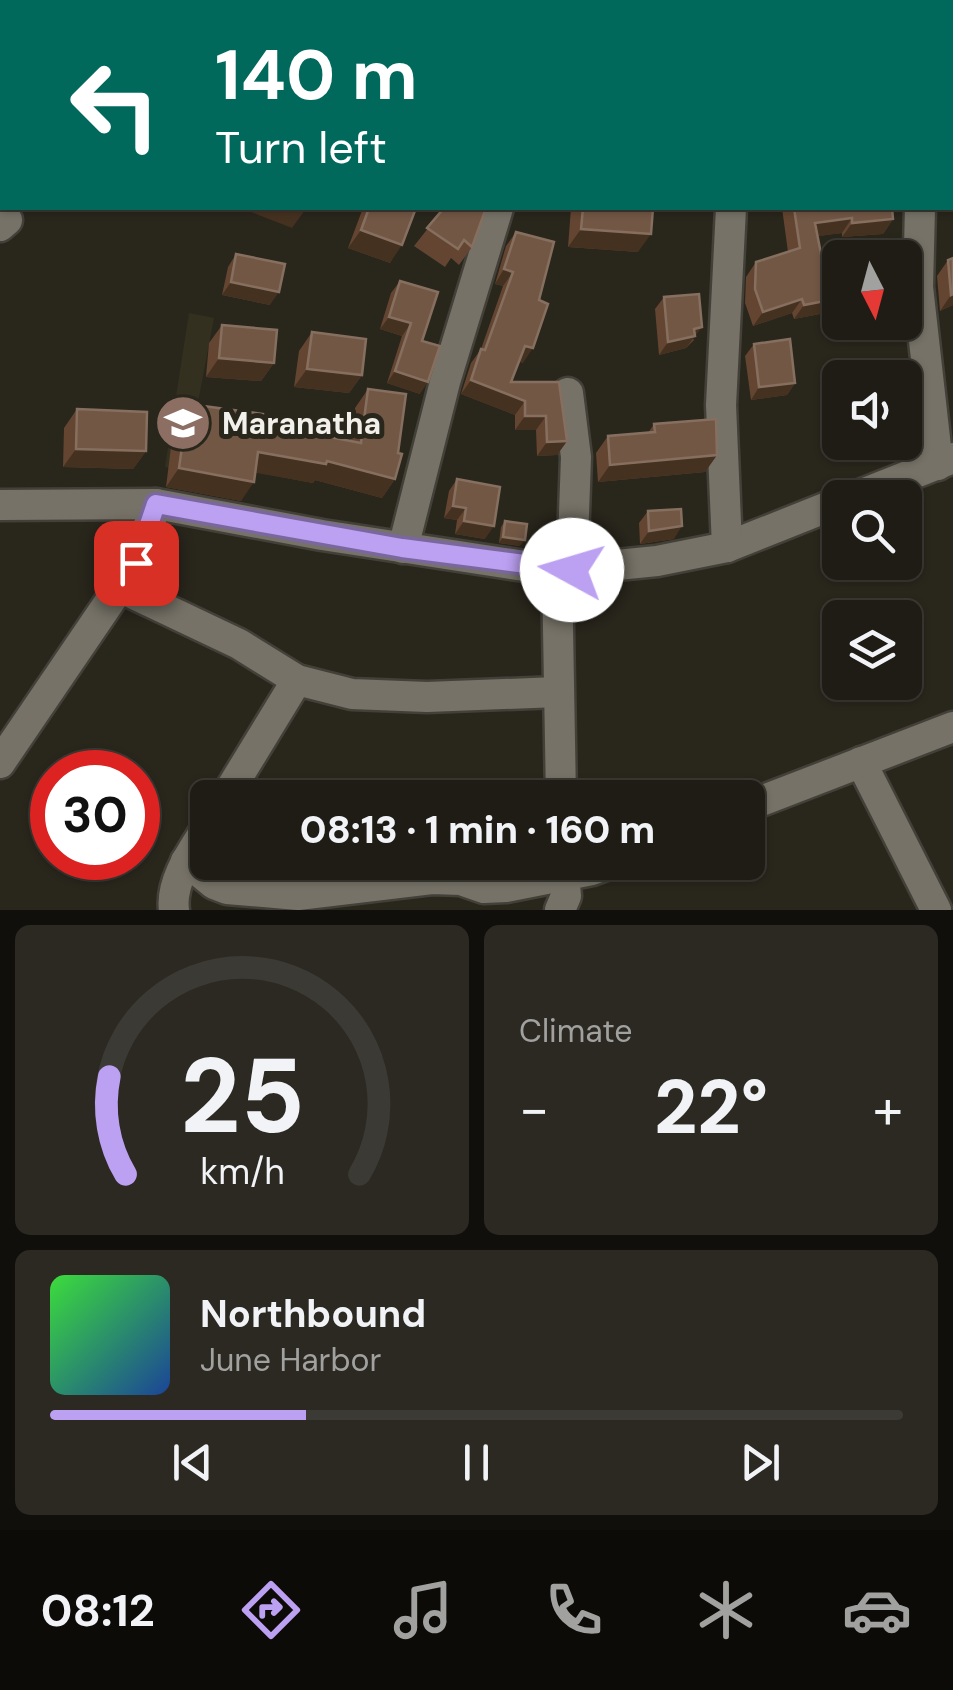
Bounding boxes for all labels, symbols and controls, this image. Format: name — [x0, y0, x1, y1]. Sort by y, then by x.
text: 140 m — [215, 30, 418, 121]
icon: left — [50, 40, 180, 170]
text: Turn left — [215, 118, 387, 177]
north arrow — [822, 240, 922, 340]
map controls — [822, 240, 922, 700]
button: sound — [822, 360, 922, 460]
school or university icon: Maranatha — [153, 393, 213, 453]
place label: Maranatha — [222, 404, 381, 443]
button: search — [822, 480, 922, 580]
position arrow — [520, 518, 624, 622]
pin — [94, 521, 179, 606]
icon: arrive — [109, 536, 164, 591]
button: layers — [822, 600, 922, 700]
speed limit sign: 30 — [30, 750, 160, 880]
text: 08:13 · 1 min · 160 m — [300, 805, 655, 855]
text: Climate — [519, 1010, 633, 1052]
text: 25 — [180, 1029, 304, 1164]
text: 22° — [654, 1059, 768, 1156]
text: − — [519, 1073, 549, 1145]
text: + — [873, 1073, 903, 1145]
text: km/h — [200, 1149, 284, 1195]
text: Northbound — [200, 1289, 426, 1339]
text: June Harbor — [200, 1339, 381, 1381]
icon: previous — [165, 1435, 220, 1490]
icon: pause — [449, 1435, 504, 1490]
icon: next — [733, 1435, 788, 1490]
icon: directions — [236, 1575, 306, 1645]
icon: music — [388, 1575, 458, 1645]
icon: phone — [539, 1575, 609, 1645]
icon: climate — [691, 1575, 761, 1645]
icon: car — [842, 1575, 912, 1645]
text: 08:12 — [41, 1581, 155, 1640]

